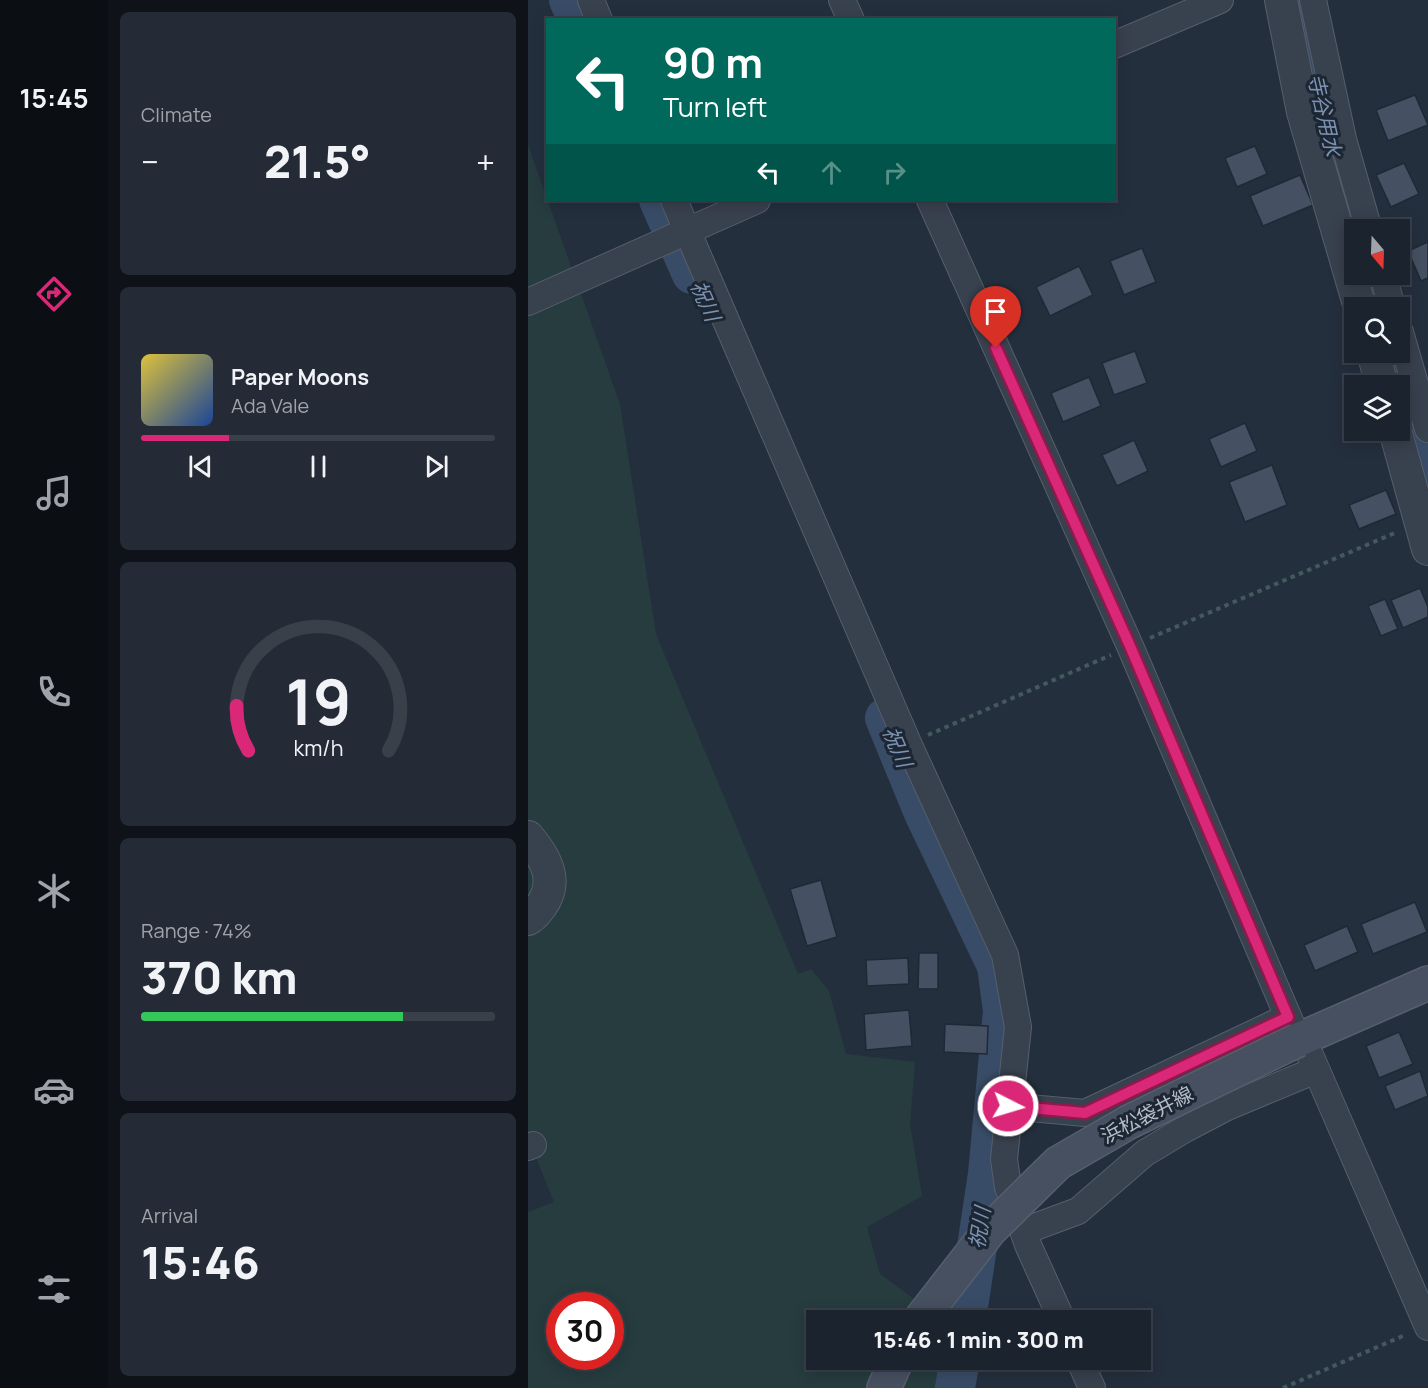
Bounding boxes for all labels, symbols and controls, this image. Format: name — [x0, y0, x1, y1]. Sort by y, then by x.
text: 90 m — [663, 33, 763, 91]
icon: left — [564, 42, 642, 120]
water label: 寺谷用水 — [1302, 71, 1349, 161]
text: 15:45 — [19, 79, 89, 116]
text: Turn left — [663, 88, 767, 125]
text: Climate — [141, 101, 212, 128]
text: 21.5° — [264, 130, 371, 192]
text: − — [141, 139, 159, 184]
text: + — [476, 139, 495, 184]
icon: left — [752, 156, 785, 189]
icon: ahead — [815, 156, 848, 189]
icon: right — [878, 156, 911, 189]
north arrow — [1344, 219, 1410, 285]
map controls — [1344, 219, 1410, 441]
icon: directions — [33, 273, 75, 315]
water label: 祝川 — [685, 276, 728, 327]
pin — [970, 286, 1021, 348]
icon: arrive — [979, 295, 1012, 328]
button: search — [1344, 297, 1410, 363]
text: Paper Moons — [231, 362, 369, 392]
button: layers — [1344, 375, 1410, 441]
text: Ada Vale — [231, 392, 309, 419]
icon: previous — [184, 450, 217, 483]
icon: pause — [302, 450, 335, 483]
icon: next — [420, 450, 453, 483]
icon: music — [33, 472, 75, 514]
text: 19 — [285, 658, 351, 744]
icon: phone — [33, 671, 75, 713]
water label: 祝川 — [877, 722, 920, 773]
text: km/h — [293, 733, 343, 762]
icon: climate — [33, 870, 75, 912]
text: Range · 74% — [141, 917, 252, 944]
text: 370 km — [141, 946, 297, 1008]
icon: car — [33, 1069, 75, 1111]
position arrow — [976, 1074, 1040, 1138]
street label: 浜松袋井線 — [1096, 1080, 1197, 1149]
text: Arrival — [141, 1202, 198, 1229]
water label: 祝川 — [962, 1203, 996, 1251]
text: 15:46 — [141, 1231, 260, 1293]
icon: filters — [33, 1268, 75, 1310]
speed limit sign: 30 — [546, 1292, 624, 1370]
text: 15:46 · 1 min · 300 m — [873, 1325, 1084, 1355]

